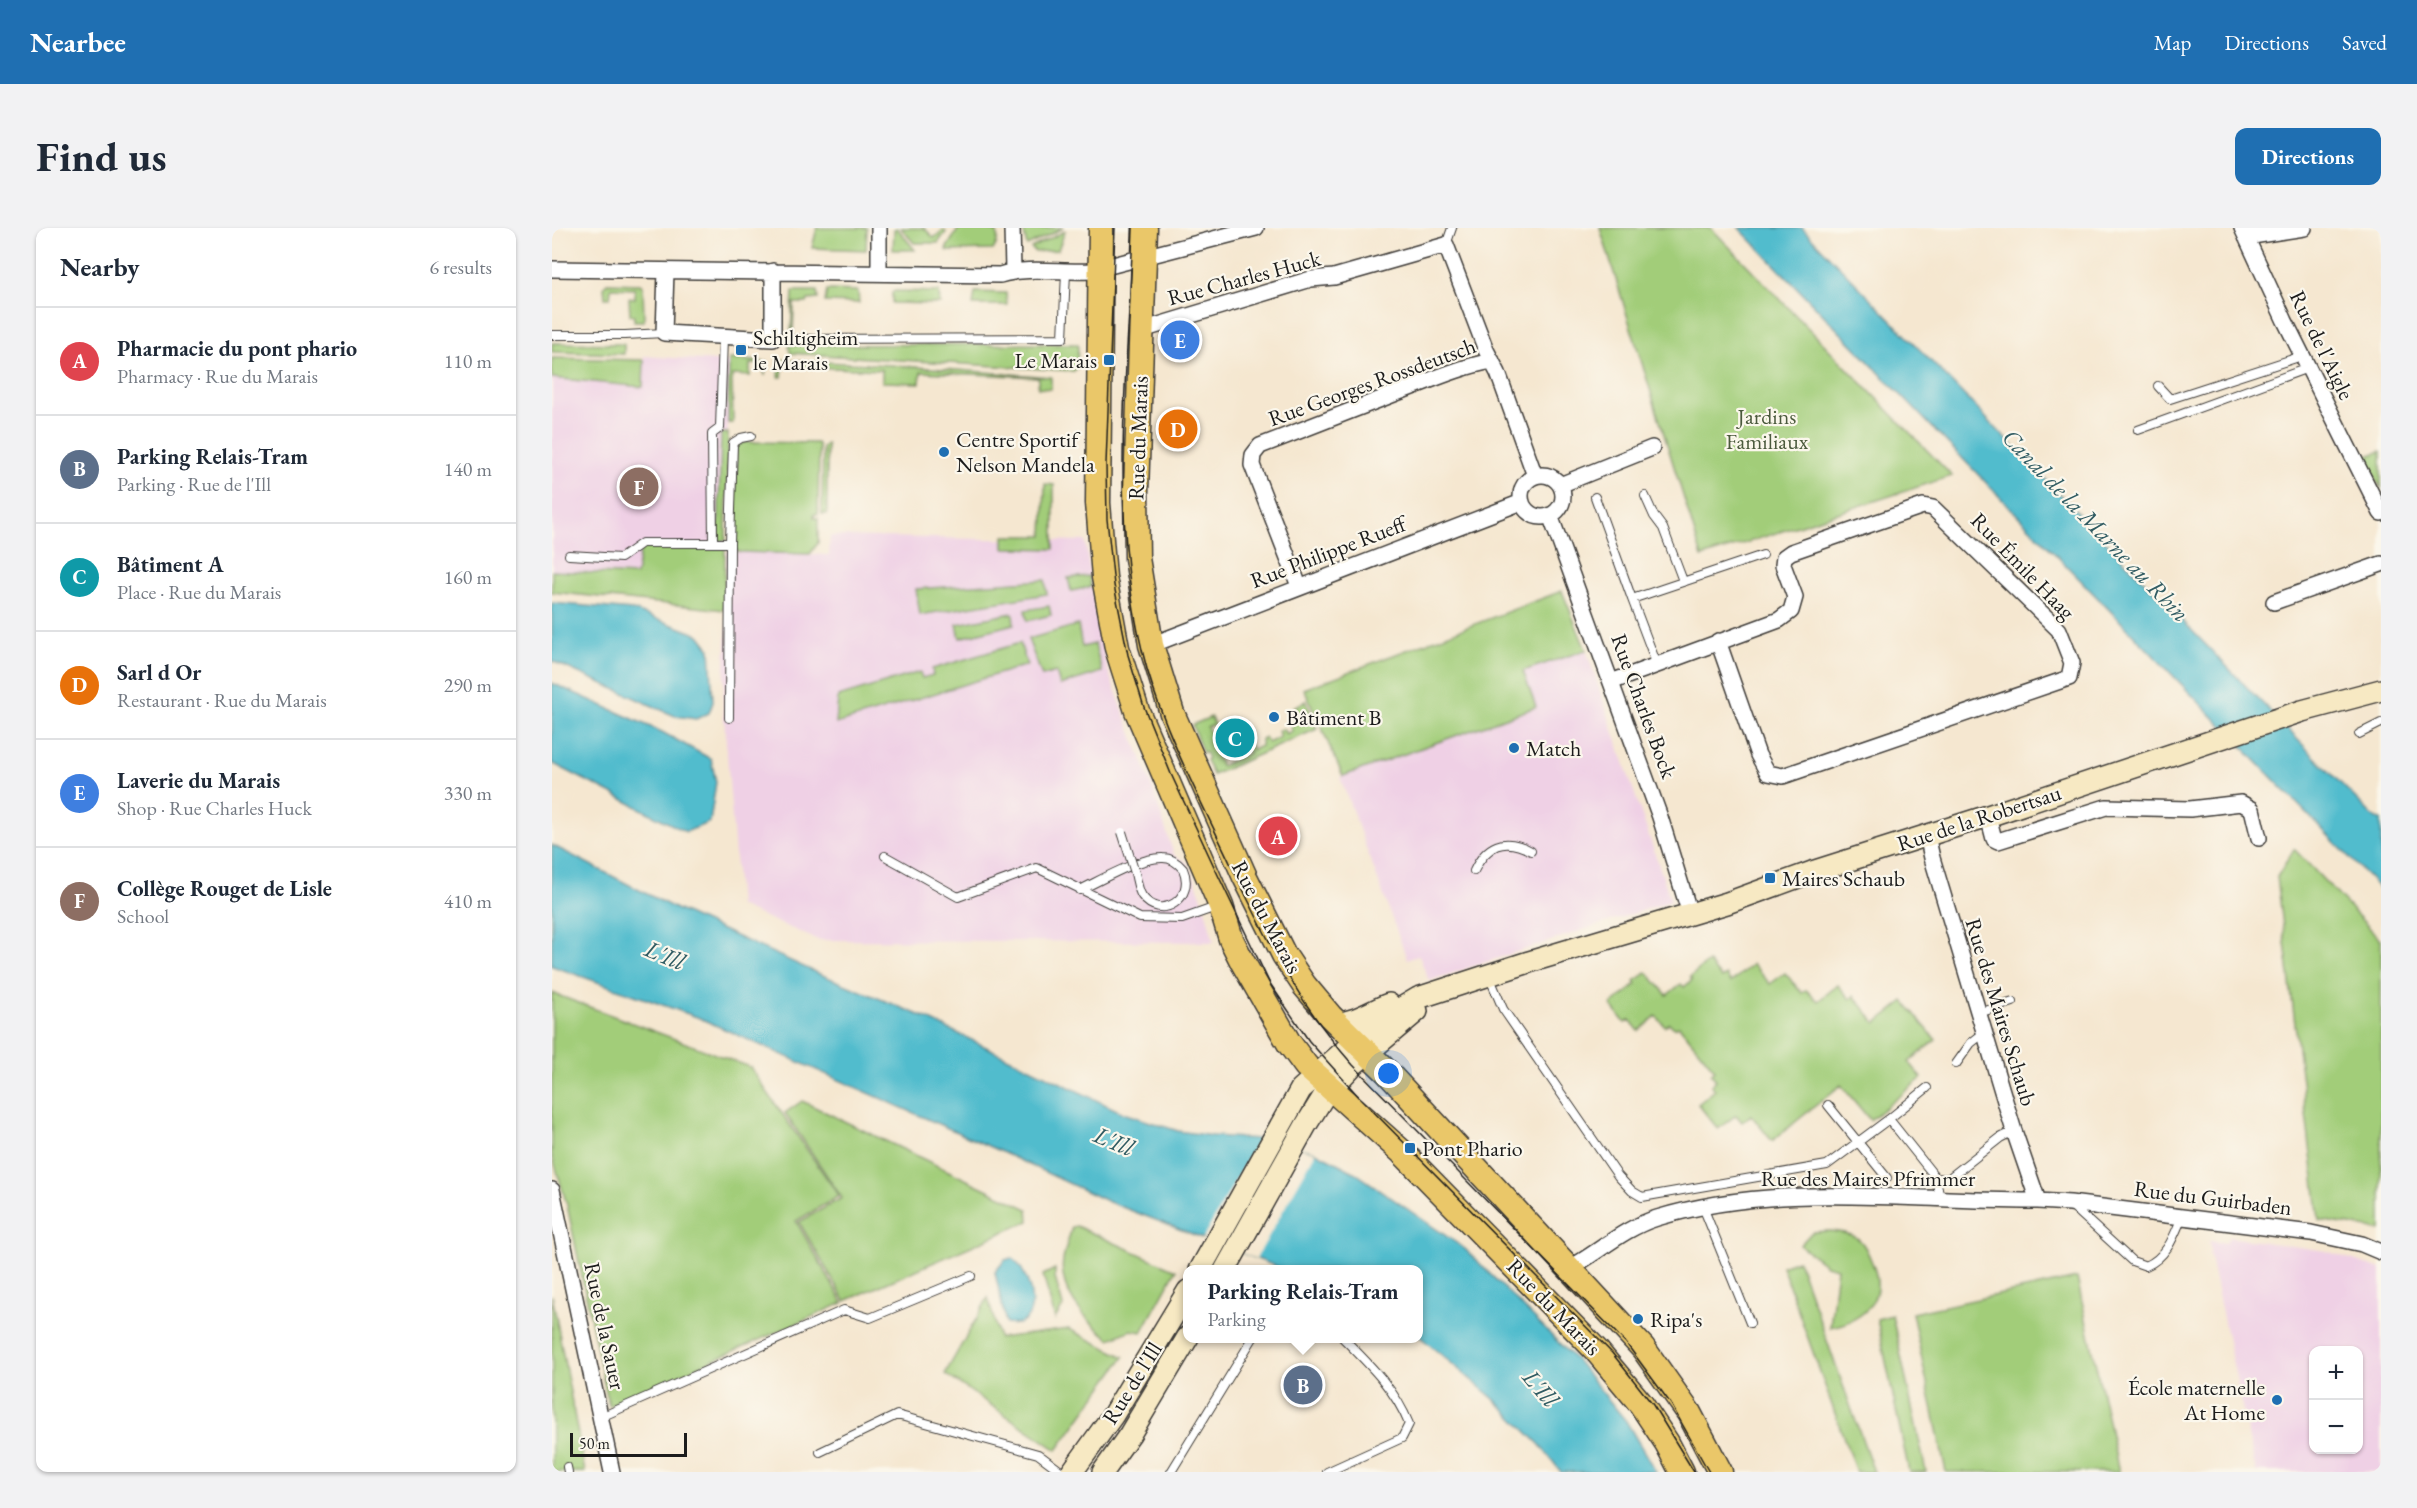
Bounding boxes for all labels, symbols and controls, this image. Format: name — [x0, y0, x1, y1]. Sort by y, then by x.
text: Nearbee — [30, 24, 126, 60]
text: Map — [2154, 29, 2191, 56]
text: Directions — [2224, 29, 2309, 56]
text: Saved — [2342, 29, 2387, 56]
button: Directions — [2235, 128, 2381, 185]
text: Find us — [36, 129, 167, 184]
street label: Rue Charles Huck — [1164, 243, 1324, 312]
text: Nearby — [60, 250, 140, 284]
text: 6 results — [429, 254, 492, 280]
street label: Rue de l'Aigle — [2283, 286, 2361, 405]
pin: E — [1160, 318, 1200, 362]
place label: Schiltigheim le Marais — [753, 323, 858, 377]
street label: Rue Georges Rossdeutsch — [1264, 331, 1480, 433]
text: Pharmacie du pont phario — [117, 334, 357, 363]
marker: Schiltigheim le Marais — [734, 343, 748, 357]
place label: Le Marais — [1014, 346, 1097, 375]
text: A — [72, 348, 87, 374]
text: 110 m — [444, 348, 492, 374]
marker: Le Marais — [1102, 353, 1116, 367]
text: Pharmacy · Rue du Marais — [117, 363, 318, 389]
street label: Rue du Marais — [1121, 375, 1155, 501]
park label: Jardins Familiaux — [1726, 402, 1809, 456]
pin: D — [1158, 406, 1198, 452]
water label: Canal de la Marne au Rhin — [1996, 422, 2196, 628]
place label: Centre Sportif Nelson Mandela — [956, 425, 1095, 479]
text: Parking Relais-Tram — [117, 442, 308, 471]
marker: Centre Sportif Nelson Mandela — [937, 445, 951, 459]
text: B — [73, 456, 86, 482]
text: 140 m — [444, 456, 492, 482]
pin: F — [620, 464, 658, 510]
text: Parking · Rue de l'Ill — [117, 471, 271, 497]
street label: Rue Émile Haag — [1965, 506, 2082, 626]
street label: Rue Philippe Rueff — [1246, 508, 1412, 595]
text: Bâtiment A — [117, 550, 223, 579]
text: C — [72, 564, 87, 590]
text: 160 m — [444, 564, 492, 590]
text: Place · Rue du Marais — [117, 579, 281, 605]
street label: Rue Charles Bock — [1604, 630, 1684, 783]
text: Sarl d Or — [117, 658, 201, 687]
text: D — [72, 672, 87, 698]
text: 290 m — [444, 672, 492, 698]
text: Restaurant · Rue du Marais — [117, 687, 327, 713]
place label: Bâtiment B — [1286, 703, 1382, 732]
marker: Bâtiment B — [1267, 710, 1281, 724]
pin: C — [1216, 716, 1254, 760]
place label: Match — [1526, 734, 1581, 763]
marker: Match — [1507, 741, 1521, 755]
text: Laverie du Marais — [117, 766, 280, 795]
street label: Rue de la Robertsau — [1893, 778, 2065, 858]
text: E — [74, 780, 85, 806]
text: 330 m — [444, 780, 492, 806]
text: Shop · Rue Charles Huck — [117, 795, 312, 821]
pin: A — [1258, 814, 1298, 858]
street label: Rue du Marais — [1225, 855, 1309, 979]
place label: Maires Schaub — [1782, 864, 1905, 893]
marker: Maires Schaub — [1763, 871, 1777, 885]
text: Collège Rouget de Lisle — [117, 874, 332, 903]
text: F — [74, 888, 85, 914]
text: 410 m — [444, 888, 492, 914]
text: School — [117, 903, 169, 929]
street label: Rue des Maires Schaub — [1959, 915, 2043, 1109]
water label: L'Ill — [639, 932, 691, 978]
your location — [1374, 1059, 1403, 1088]
water label: L'Ill — [1088, 1118, 1140, 1164]
place label: Pont Phario — [1422, 1134, 1523, 1163]
marker: Pont Phario — [1403, 1141, 1417, 1155]
street label: Rue des Maires Pfrimmer — [1761, 1164, 1976, 1193]
street label: Rue du Guirbaden — [2132, 1174, 2294, 1222]
street label: Rue du Marais — [1500, 1252, 1608, 1362]
street label: Rue de la Sauer — [577, 1260, 633, 1393]
popup — [1183, 1265, 1423, 1343]
text: Parking Relais-Tram — [1208, 1277, 1398, 1306]
place label: Ripa's — [1650, 1305, 1702, 1334]
text: Parking — [1208, 1306, 1266, 1332]
marker: Ripa's — [1631, 1312, 1645, 1326]
street label: Rue de l'Ill — [1095, 1336, 1169, 1430]
map controls — [2309, 1346, 2363, 1454]
button: + — [2309, 1346, 2363, 1400]
pin: B — [1284, 1362, 1323, 1408]
water label: L'Ill — [1515, 1362, 1567, 1414]
place label: École maternelle At Home — [2128, 1373, 2265, 1427]
marker: École maternelle At Home — [2270, 1393, 2284, 1407]
button: − — [2309, 1400, 2363, 1454]
scale bar — [570, 1430, 687, 1458]
text: 50 m — [579, 1433, 610, 1454]

